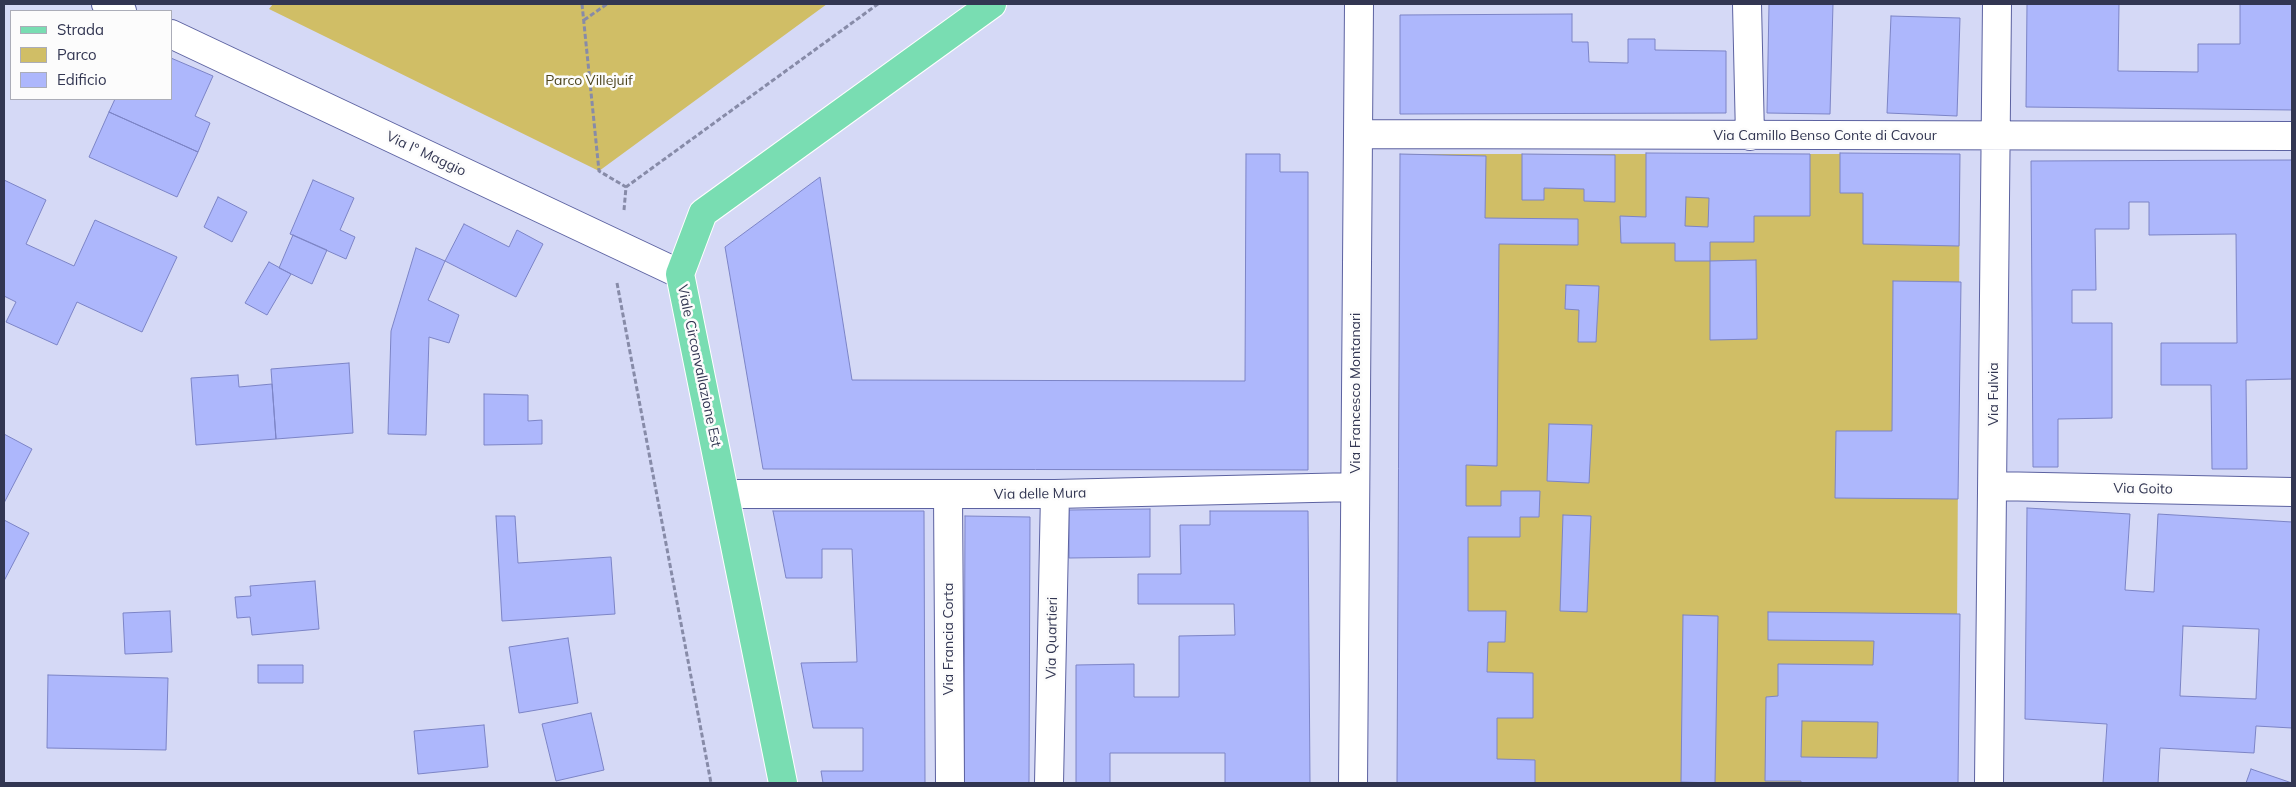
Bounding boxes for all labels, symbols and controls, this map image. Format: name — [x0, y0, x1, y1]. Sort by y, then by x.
legend — [10, 10, 172, 100]
text: Strada — [57, 20, 104, 39]
text: Parco — [57, 45, 97, 64]
text: Edificio — [57, 70, 107, 89]
park label: Parco Villejuif — [545, 73, 633, 89]
street label: Via I° Maggio — [383, 128, 469, 180]
street label: Via Camillo Benso Conte di Cavour — [1713, 128, 1937, 144]
street label: Viale Circonvallazione Est — [674, 283, 724, 449]
street label: Via Francesco Montanari — [1348, 313, 1364, 473]
street label: Via Fulvia — [1986, 362, 2002, 426]
street label: Via Goito — [2113, 480, 2173, 498]
street label: Via delle Mura — [994, 485, 1086, 503]
street label: Via Francia Corta — [941, 583, 957, 695]
street label: Via Quartieri — [1043, 597, 1061, 679]

